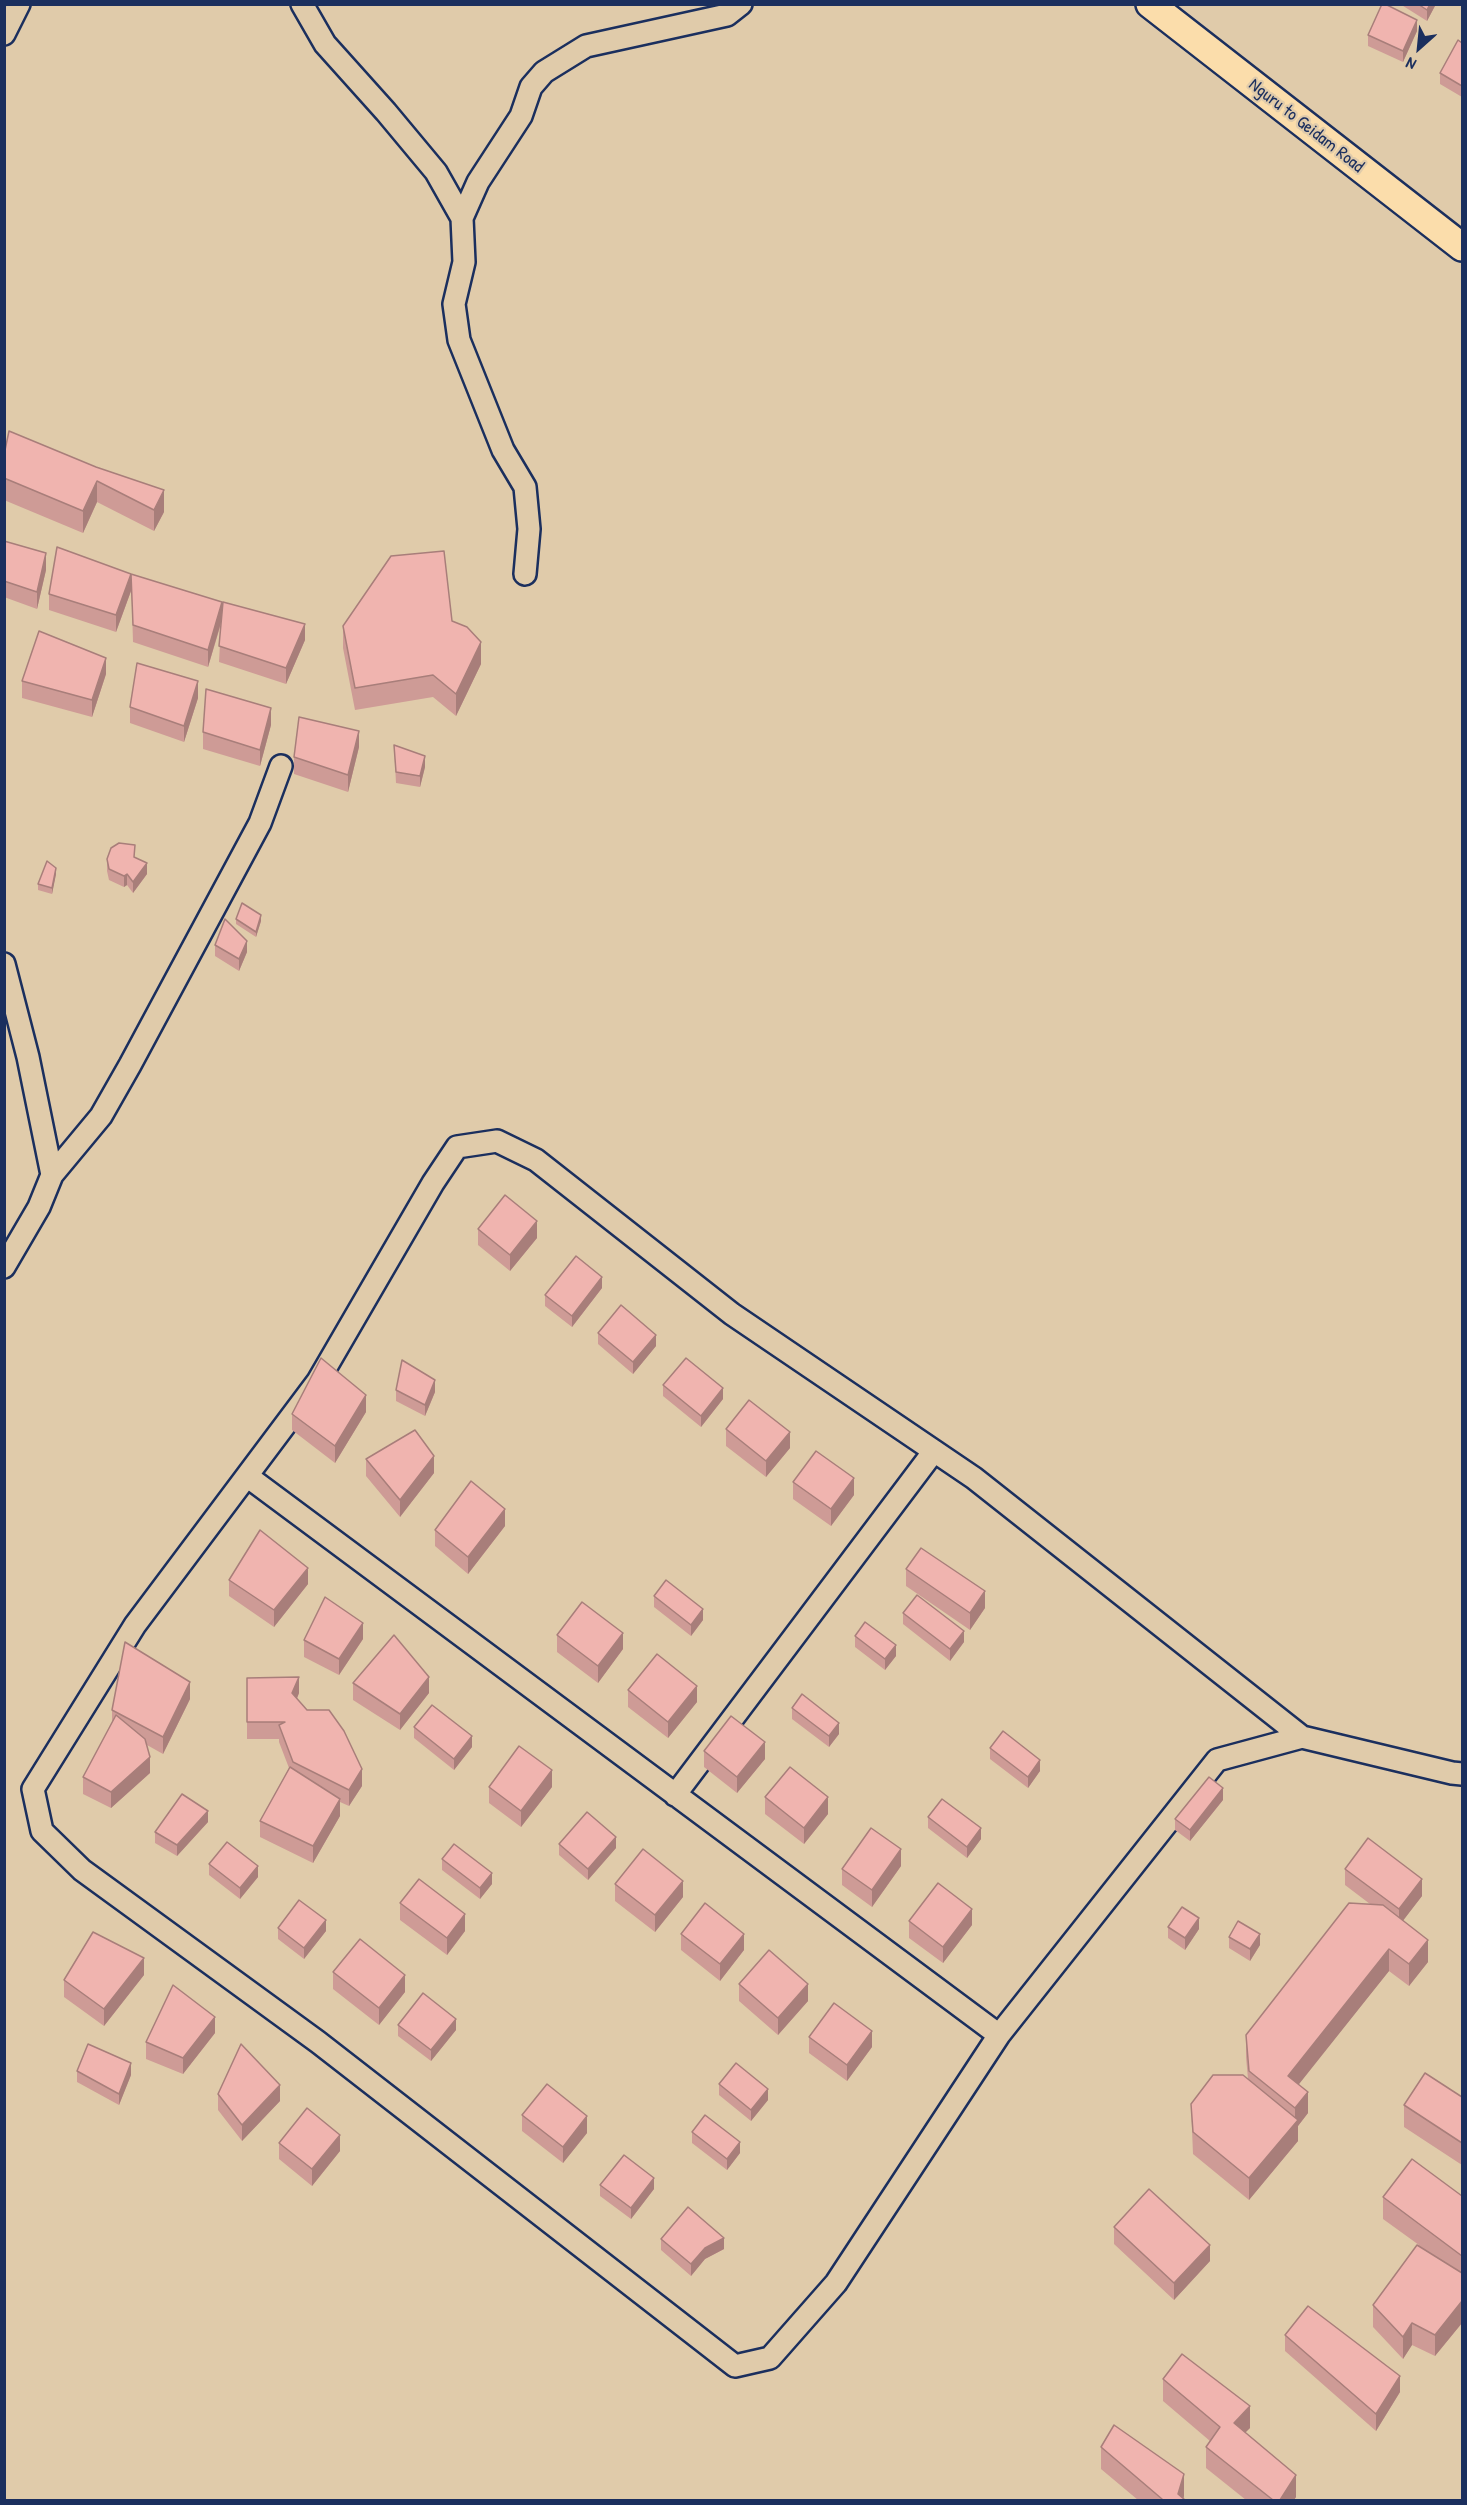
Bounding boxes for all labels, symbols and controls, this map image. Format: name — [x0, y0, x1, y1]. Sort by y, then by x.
north arrow — [1389, 18, 1449, 78]
text: N — [1402, 52, 1420, 76]
street label: Nguru to Geidam Road — [1244, 74, 1368, 178]

